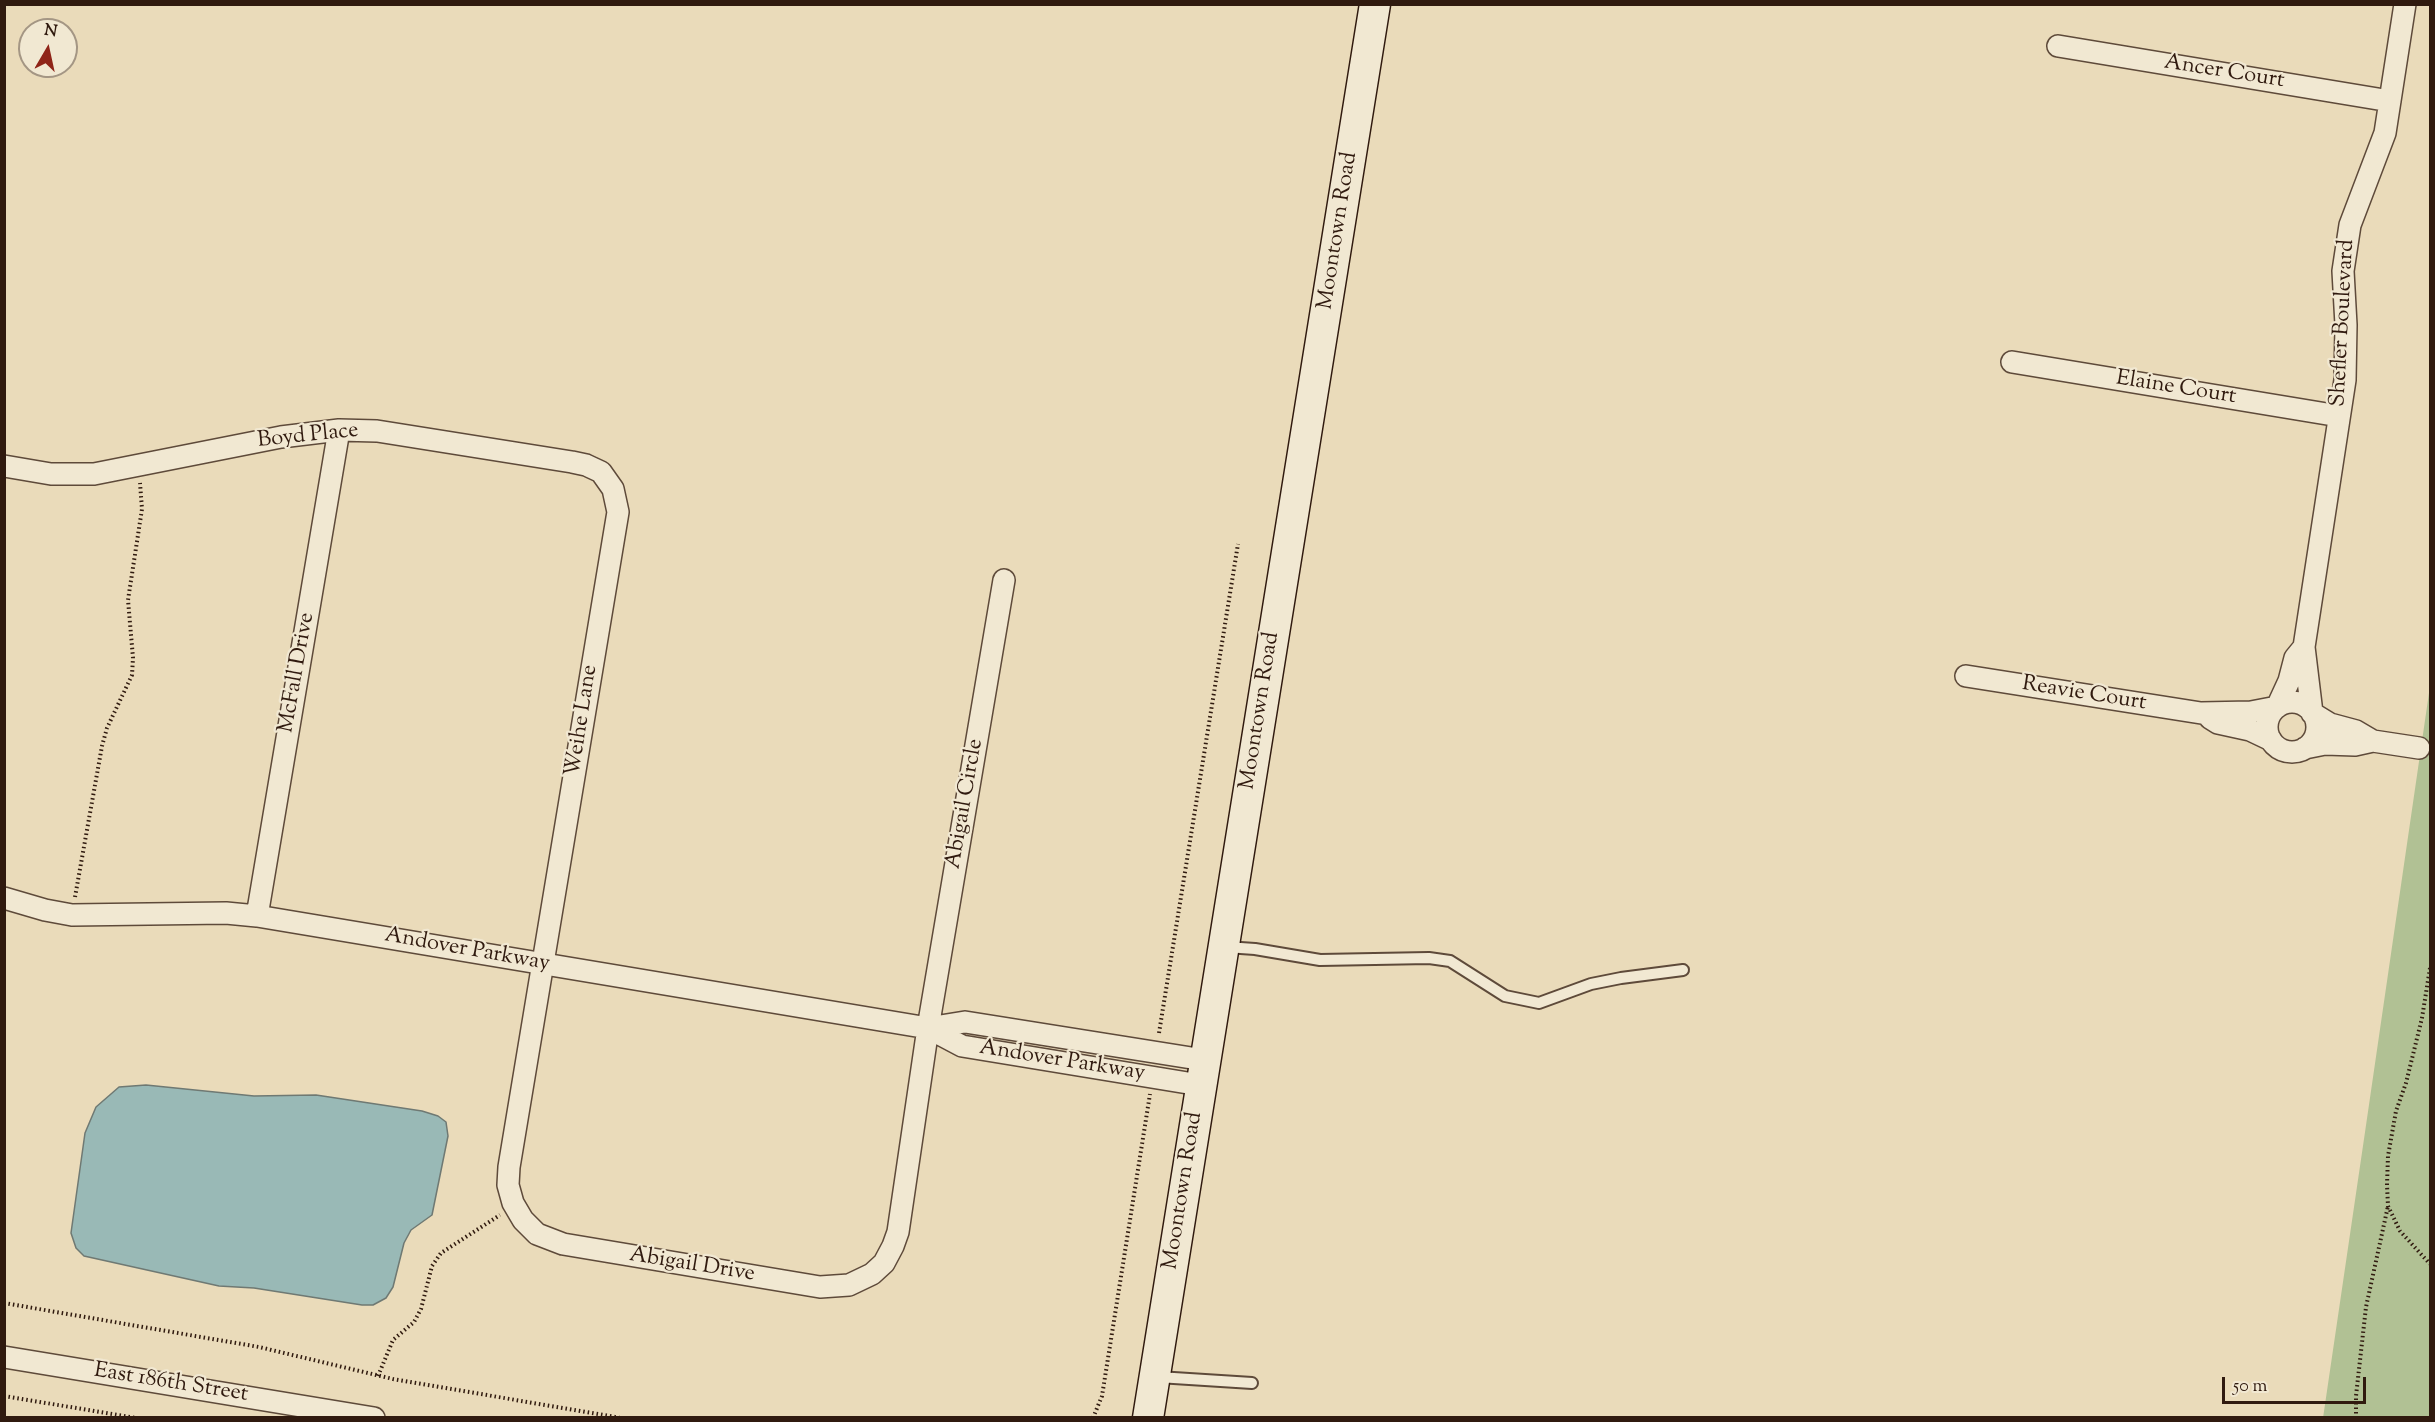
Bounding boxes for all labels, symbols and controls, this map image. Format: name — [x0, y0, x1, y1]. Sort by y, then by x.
north arrow — [18, 18, 78, 78]
text: N — [42, 19, 59, 44]
street label: Ancer Court — [2162, 50, 2286, 96]
street label: Moontown Road — [1314, 150, 1364, 312]
street label: Shefler Boulevard — [2326, 239, 2362, 407]
street label: Elaine Court — [2114, 366, 2238, 412]
street label: Boyd Place — [256, 419, 360, 455]
street label: McFall Drive — [274, 611, 322, 735]
street label: Moontown Road — [1236, 630, 1286, 792]
street label: Weihe Lane — [561, 663, 605, 779]
street label: Reavie Court — [2020, 672, 2148, 718]
street label: Abigail Circle — [942, 737, 990, 871]
street label: Andover Parkway — [382, 923, 552, 979]
street label: Andover Parkway — [977, 1036, 1147, 1088]
street label: Moontown Road — [1159, 1110, 1209, 1272]
street label: Abigail Drive — [627, 1243, 757, 1289]
street label: East 186th Street — [92, 1359, 250, 1409]
scale bar — [2225, 1365, 2369, 1403]
text: 50 m — [2233, 1374, 2267, 1400]

